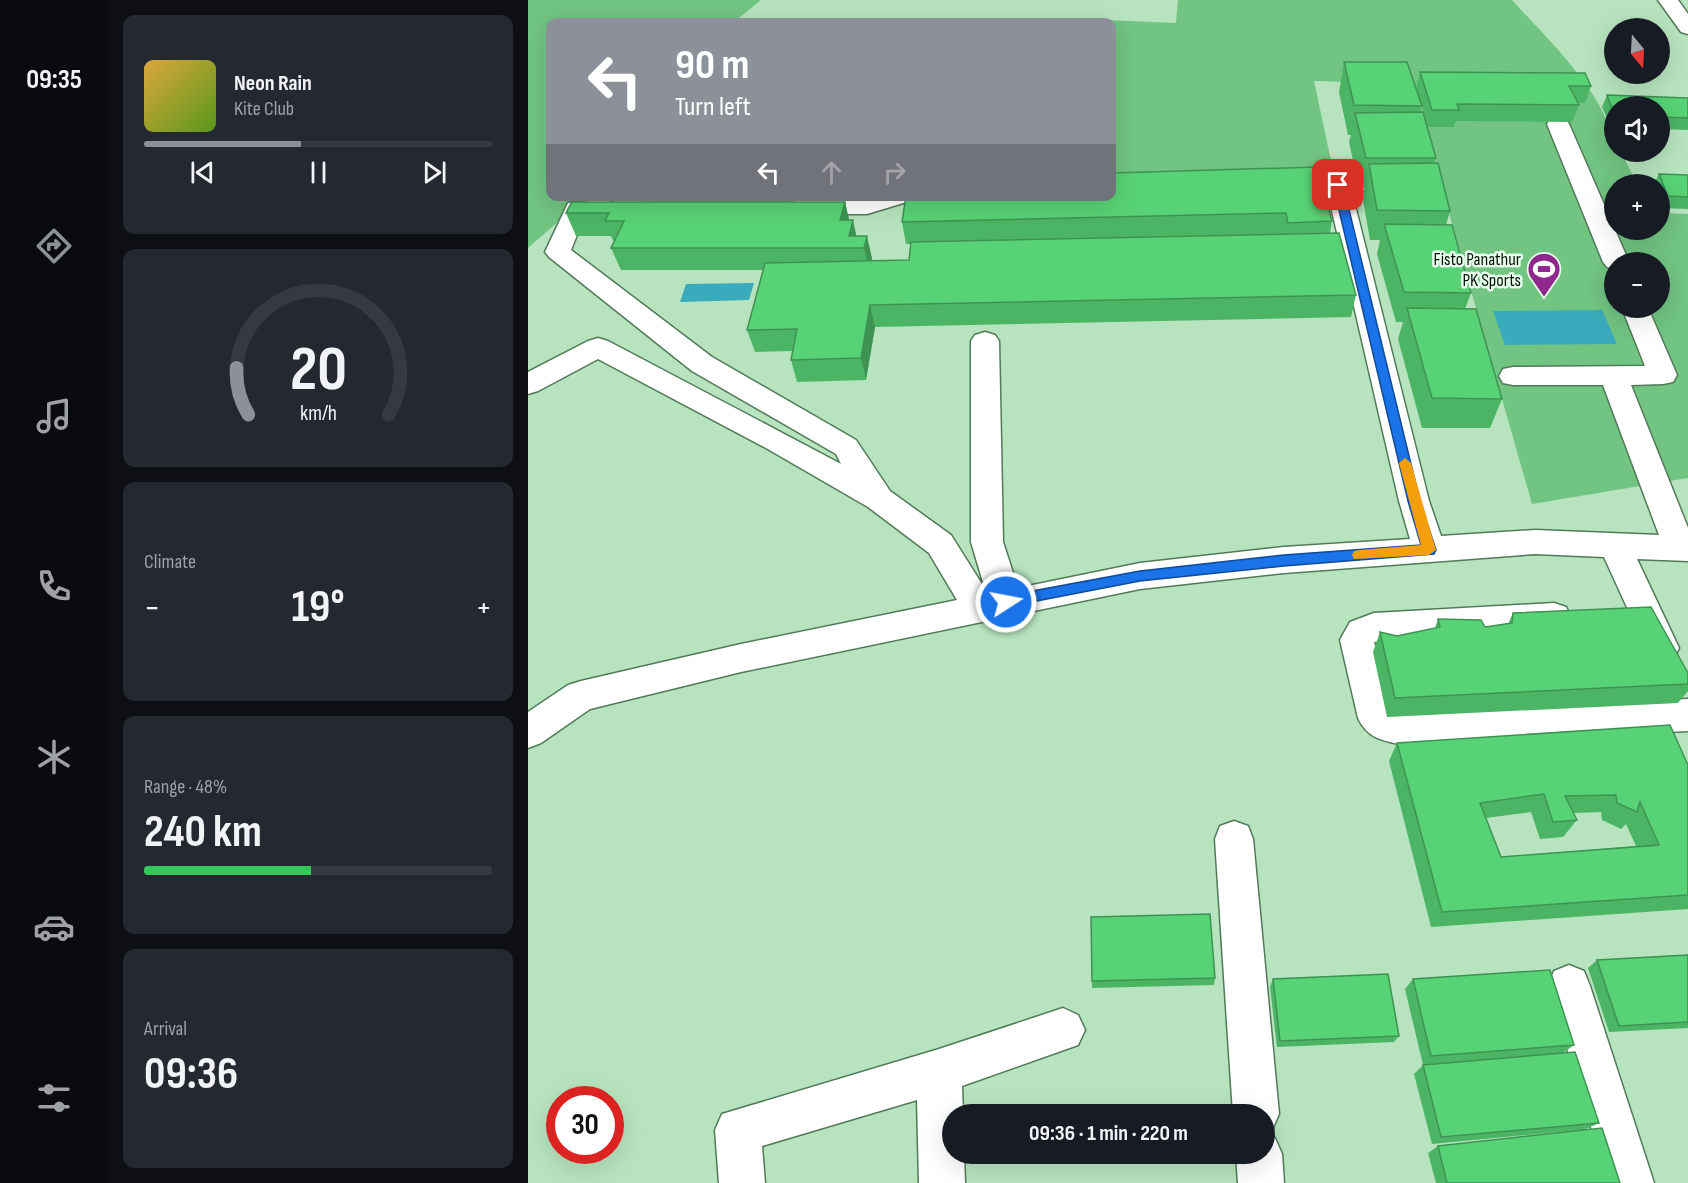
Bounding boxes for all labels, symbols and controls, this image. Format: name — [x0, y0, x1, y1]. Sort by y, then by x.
north arrow — [1604, 18, 1670, 84]
map controls — [1604, 18, 1670, 318]
text: 90 m — [675, 40, 749, 91]
icon: left — [576, 42, 654, 120]
text: 09:35 — [26, 64, 82, 96]
text: Neon Rain — [234, 70, 312, 97]
text: Turn left — [675, 91, 751, 123]
button: sound — [1604, 96, 1670, 162]
text: Kite Club — [234, 97, 294, 121]
icon: previous — [186, 156, 219, 189]
icon: pause — [302, 156, 335, 189]
icon: next — [418, 156, 451, 189]
icon: left — [752, 156, 785, 189]
icon: ahead — [815, 156, 848, 189]
icon: right — [878, 156, 911, 189]
pin — [1312, 159, 1363, 210]
icon: arrive — [1321, 168, 1354, 201]
button: + — [1604, 174, 1670, 240]
icon: directions — [33, 225, 75, 267]
place label: Fisto Panathur PK Sports — [1434, 249, 1521, 291]
sports icon: Fisto Panathur PK Sports — [1526, 251, 1562, 298]
button: − — [1604, 252, 1670, 318]
text: 20 — [289, 333, 347, 408]
icon: music — [33, 395, 75, 437]
text: km/h — [299, 401, 337, 426]
text: Climate — [144, 550, 196, 574]
icon: phone — [33, 565, 75, 607]
position arrow — [974, 570, 1038, 634]
text: 19° — [291, 580, 345, 635]
text: − — [144, 588, 160, 628]
text: + — [476, 588, 492, 628]
icon: climate — [33, 736, 75, 778]
text: Range · 48% — [144, 775, 227, 799]
text: 240 km — [144, 805, 262, 860]
icon: car — [33, 906, 75, 948]
text: Arrival — [144, 1017, 187, 1041]
text: 09:36 — [144, 1047, 238, 1102]
icon: filters — [33, 1077, 75, 1119]
speed limit sign: 30 — [546, 1086, 624, 1164]
text: 09:36 · 1 min · 220 m — [1029, 1120, 1188, 1147]

